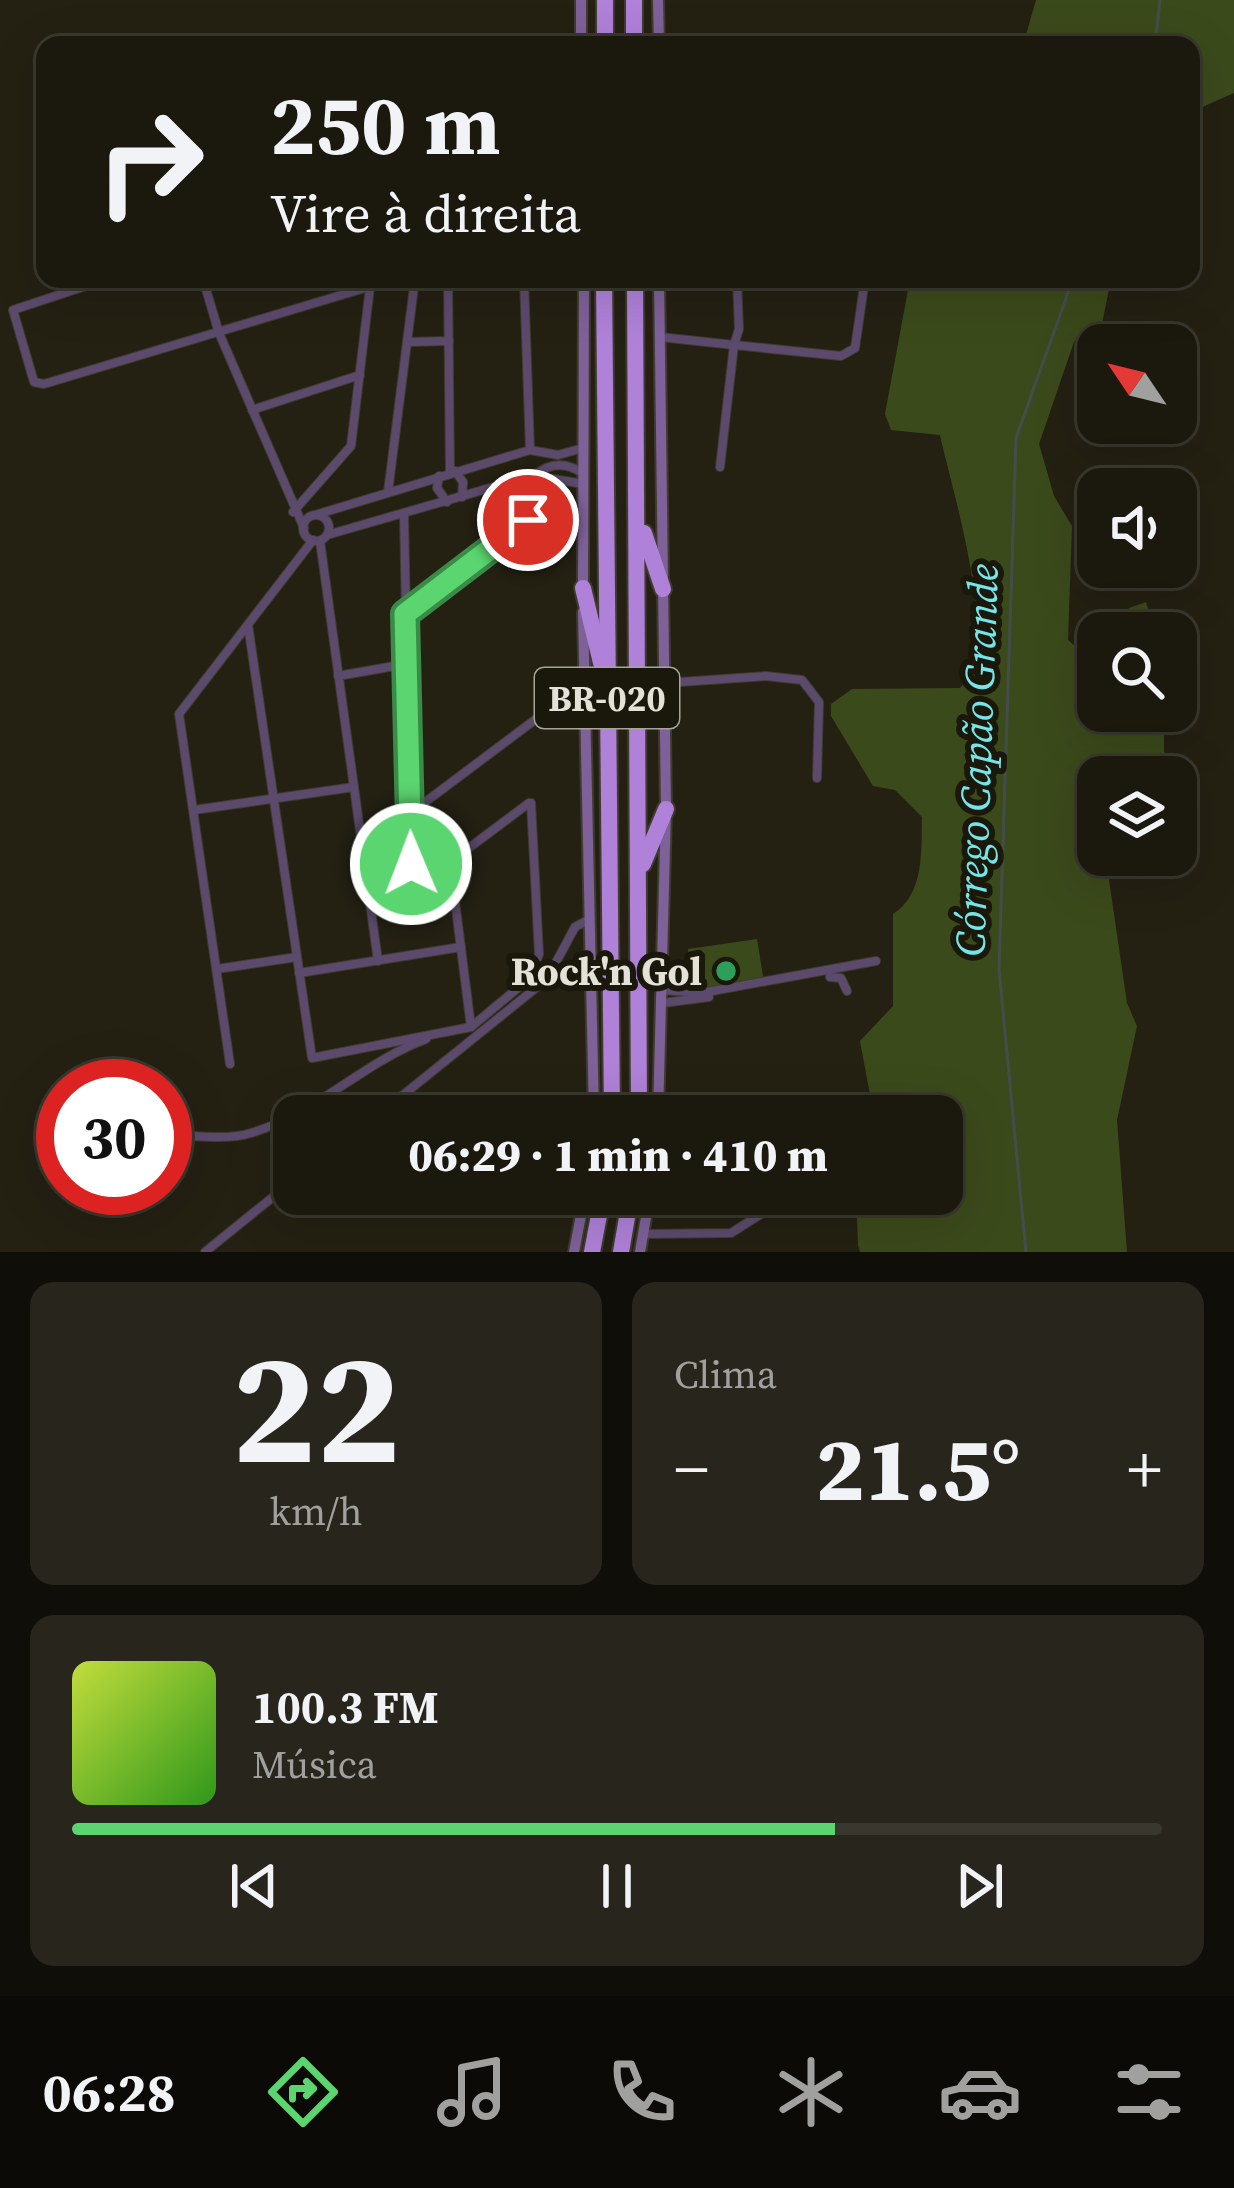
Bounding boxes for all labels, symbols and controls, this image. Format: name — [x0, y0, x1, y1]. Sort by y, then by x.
text: 250 m — [270, 67, 501, 182]
icon: right — [72, 84, 228, 240]
text: Vire à direita — [270, 176, 581, 250]
north arrow — [1077, 324, 1197, 444]
map controls — [1077, 324, 1197, 876]
button: sound — [1077, 468, 1197, 588]
pin — [477, 469, 579, 571]
icon: arrive — [495, 487, 561, 553]
water label: Córrego Capão Grande — [940, 563, 1012, 957]
button: search — [1077, 612, 1197, 732]
road number: BR-020 — [535, 668, 679, 728]
button: layers — [1077, 756, 1197, 876]
position arrow — [348, 801, 474, 927]
place label: Rock'n Gol — [511, 945, 702, 998]
marker: Rock'n Gol — [713, 958, 739, 984]
speed limit sign: 30 — [36, 1059, 192, 1215]
text: 06:29 · 1 min · 410 m — [408, 1124, 828, 1186]
text: 22 — [231, 1300, 401, 1514]
text: Clima — [674, 1348, 777, 1401]
text: 21.5° — [815, 1407, 1021, 1530]
text: − — [674, 1424, 709, 1514]
text: + — [1127, 1424, 1162, 1514]
text: km/h — [270, 1485, 362, 1538]
text: 100.3 FM — [252, 1676, 439, 1738]
text: Música — [252, 1738, 377, 1791]
icon: previous — [221, 1853, 287, 1919]
icon: pause — [584, 1853, 650, 1919]
icon: next — [947, 1853, 1013, 1919]
icon: directions — [261, 2050, 345, 2134]
icon: music — [430, 2050, 514, 2134]
icon: phone — [600, 2050, 684, 2134]
icon: climate — [769, 2050, 853, 2134]
icon: car — [938, 2050, 1022, 2134]
icon: filters — [1107, 2050, 1191, 2134]
text: 06:28 — [43, 2055, 176, 2129]

